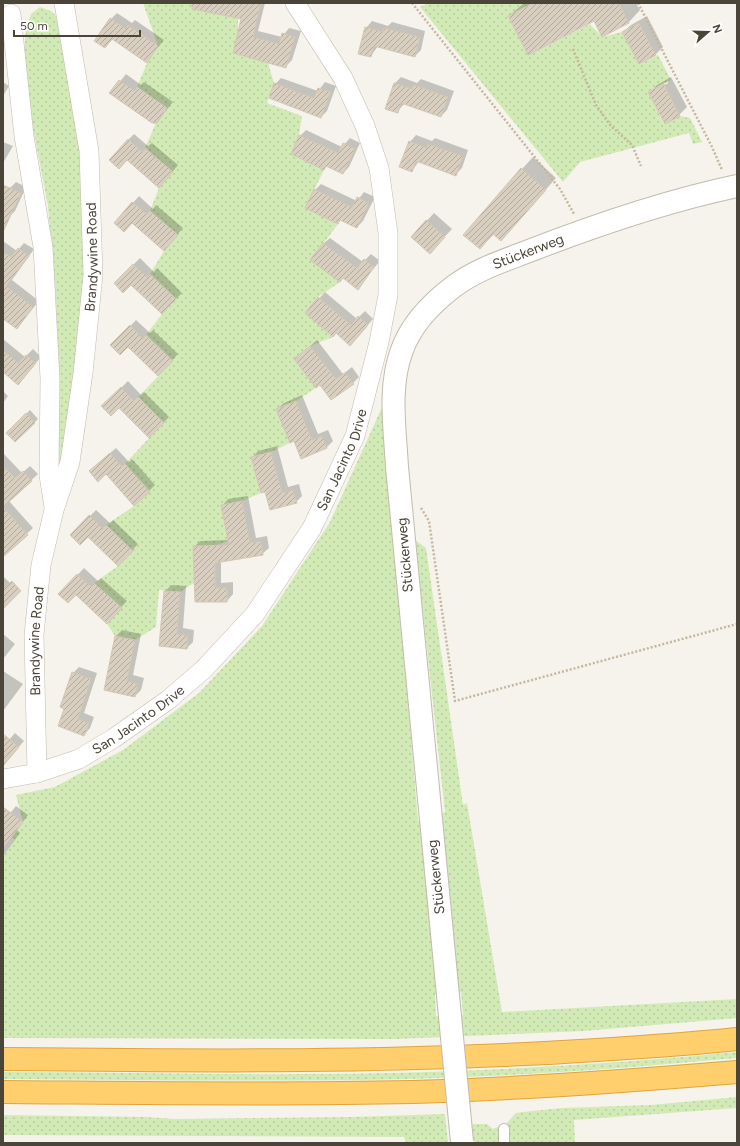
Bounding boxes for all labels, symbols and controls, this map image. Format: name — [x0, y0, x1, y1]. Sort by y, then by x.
scale bar — [14, 12, 140, 38]
north arrow — [688, 12, 728, 52]
text: 50 m — [20, 19, 48, 33]
text: N — [709, 23, 724, 35]
street label: Brandywine Road — [81, 202, 101, 312]
street label: Stückerweg — [490, 230, 566, 273]
street label: San Jacinto Drive — [313, 407, 370, 513]
street label: Stückerweg — [393, 517, 417, 593]
street label: Brandywine Road — [25, 586, 47, 696]
street label: San Jacinto Drive — [89, 681, 188, 758]
street label: Stückerweg — [424, 839, 448, 915]

